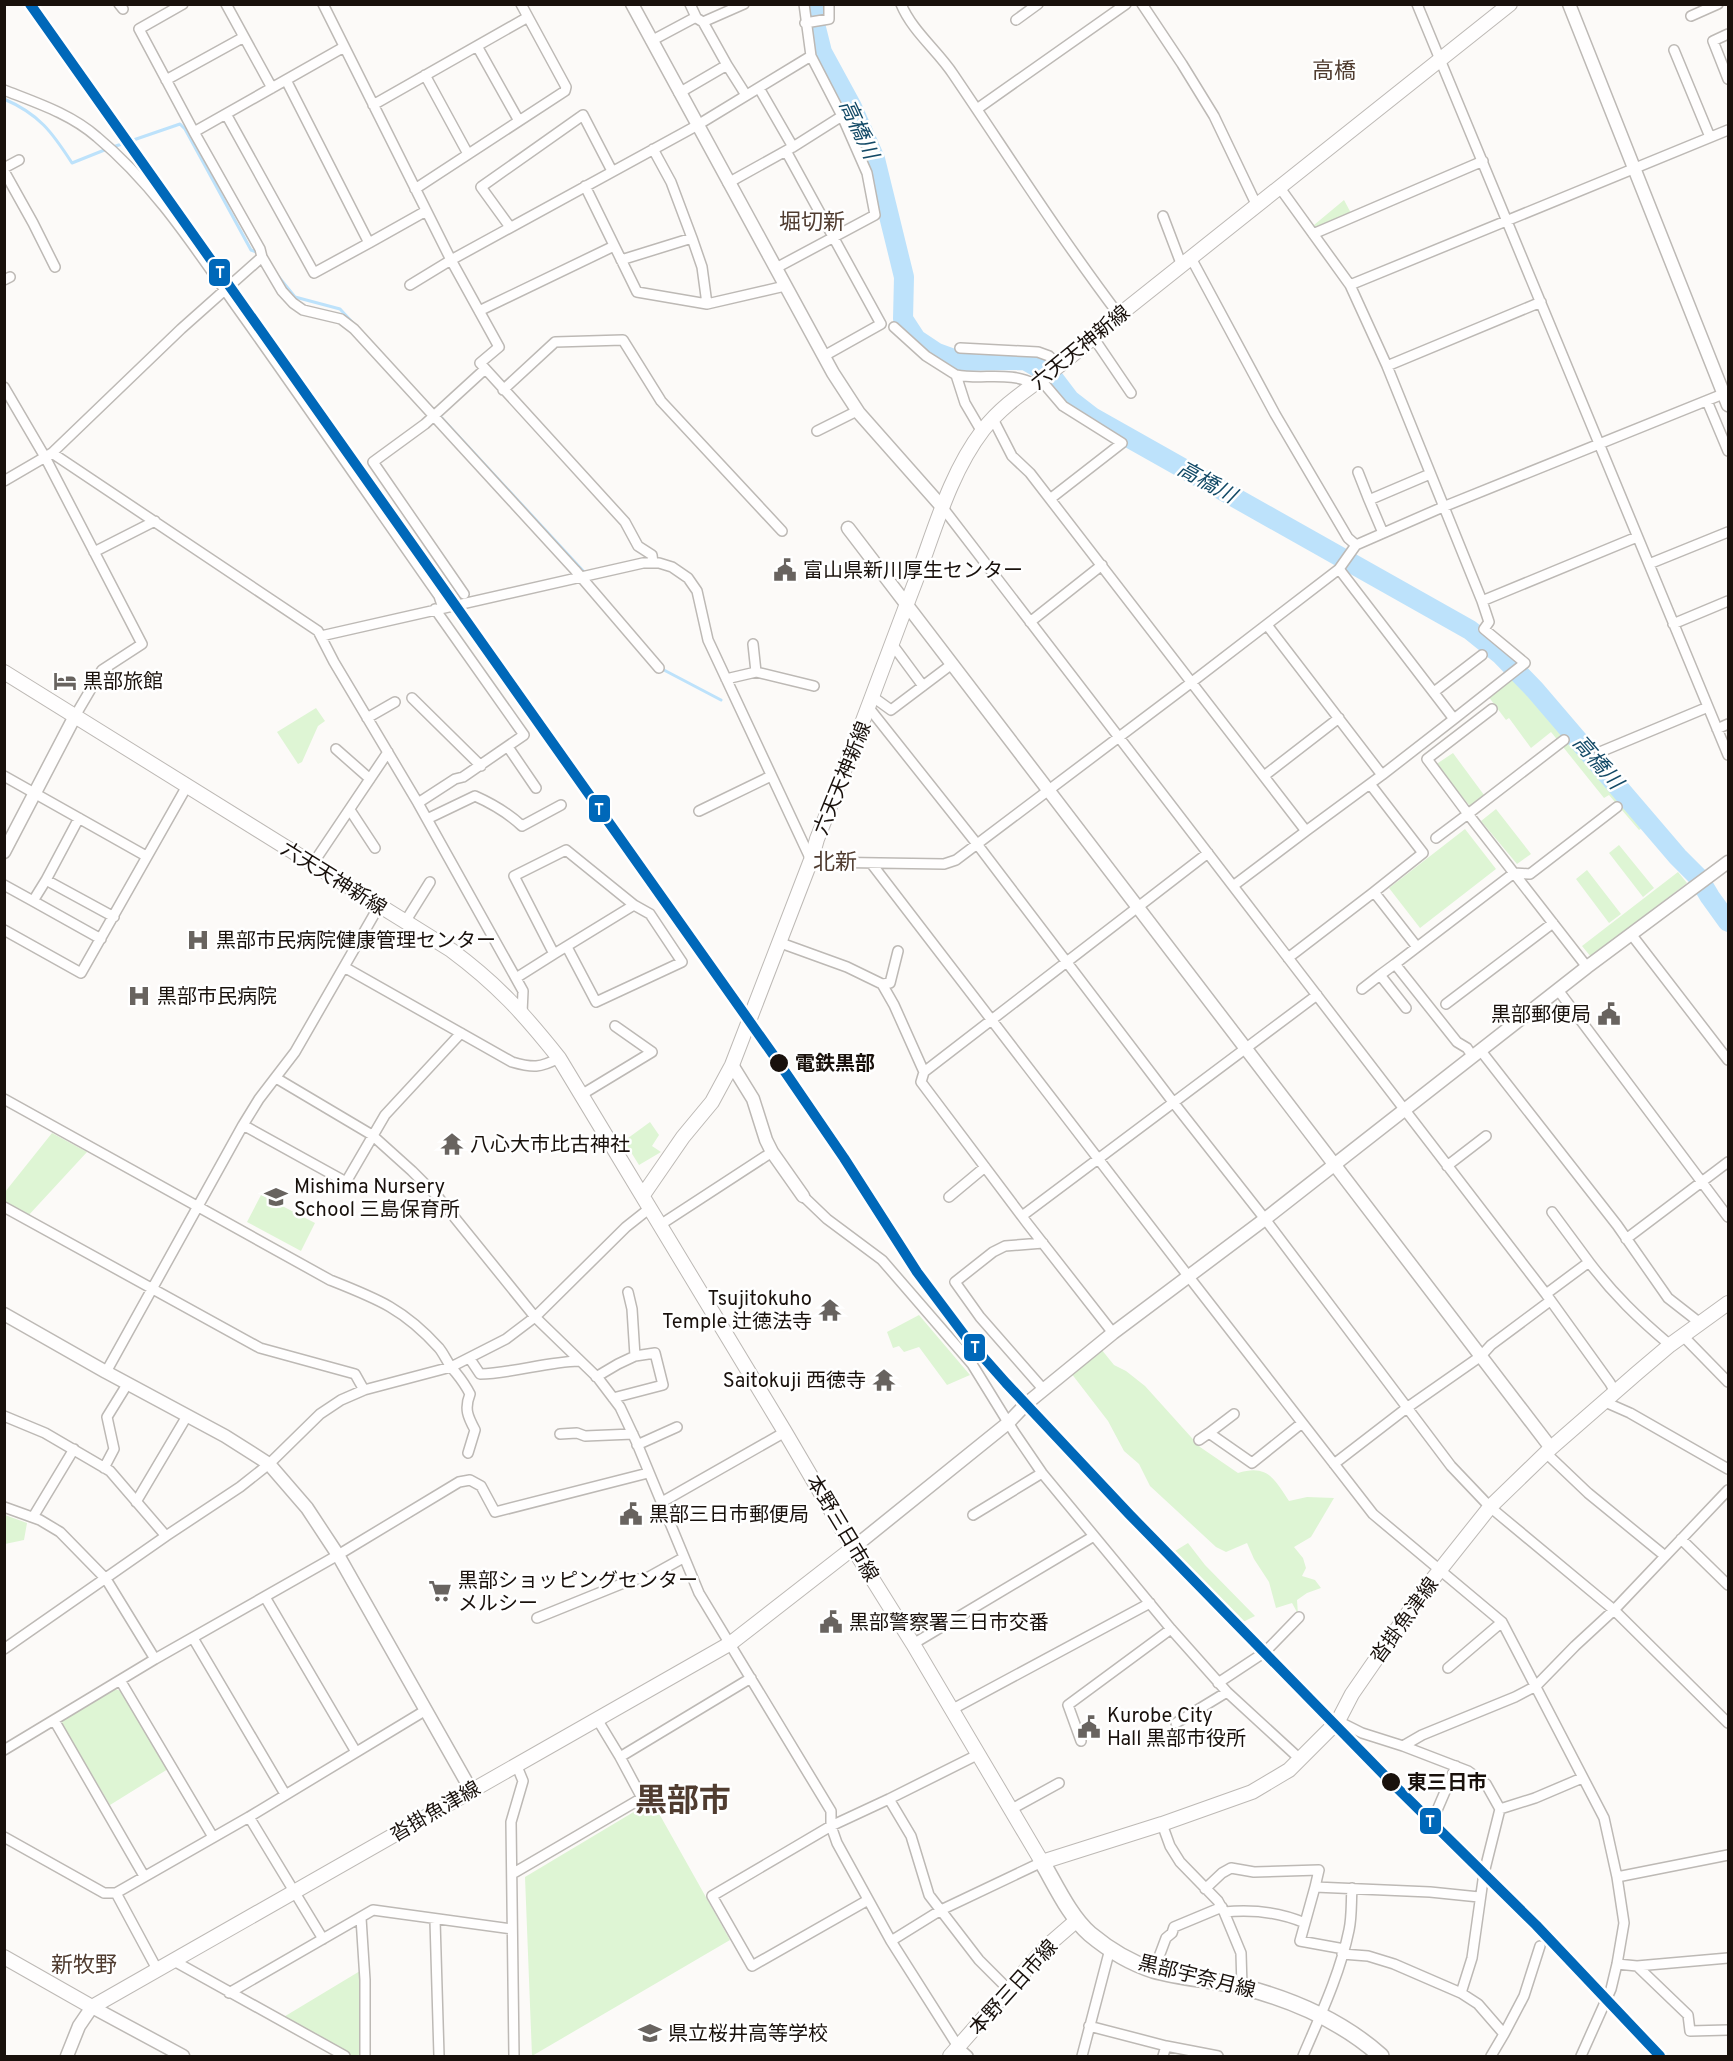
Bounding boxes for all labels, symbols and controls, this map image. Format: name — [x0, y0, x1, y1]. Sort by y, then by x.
district label: 高橋 — [1312, 59, 1356, 86]
water label: 高橋川 — [832, 95, 884, 166]
district label: 堀切新 — [779, 210, 845, 237]
line badge: T — [208, 258, 231, 287]
text: T — [215, 264, 225, 284]
street label: 六天天神新線 — [1026, 301, 1136, 396]
water label: 高橋川 — [1172, 456, 1242, 511]
public building icon: 富山県新川厚生センター — [772, 557, 798, 583]
place label: 富山県新川厚生センター — [803, 559, 1023, 585]
hotel icon: 黒部旅館 — [52, 668, 78, 694]
place label: 黒部旅館 — [83, 670, 163, 696]
street label: 六天天神新線 — [809, 718, 878, 839]
water label: 高橋川 — [1566, 730, 1629, 797]
line badge: T — [588, 794, 611, 823]
text: T — [594, 801, 604, 821]
street label: 六天天神新線 — [275, 837, 391, 923]
district label: 北新 — [813, 850, 857, 877]
hospital icon: 黒部市民病院健康管理センター — [185, 927, 211, 953]
place label: 黒部市民病院健康管理センター — [216, 929, 496, 955]
hospital icon: 黒部市民病院 — [126, 983, 152, 1009]
place label: 黒部市民病院 — [157, 985, 277, 1011]
public building icon: 黒部郵便局 — [1596, 1001, 1622, 1027]
place label: 黒部郵便局 — [1491, 1003, 1591, 1029]
marker: 電鉄黒部 — [768, 1052, 790, 1074]
place label: 電鉄黒部 — [795, 1052, 875, 1078]
temple icon: 八心大市比古神社 — [439, 1131, 465, 1157]
place label: 八心大市比古神社 — [470, 1133, 630, 1159]
place label: Mishima Nursery School 三島保育所 — [294, 1175, 460, 1224]
school or university icon: Mishima Nursery School 三島保育所 — [263, 1184, 289, 1210]
place label: Tsujitokuho Temple 辻徳法寺 — [662, 1287, 812, 1336]
temple icon: Tsujitokuho Temple 辻徳法寺 — [817, 1297, 843, 1323]
line badge: T — [963, 1333, 986, 1362]
text: T — [970, 1339, 980, 1359]
temple icon: Saitokuji 西徳寺 — [871, 1367, 897, 1393]
place label: Saitokuji 西徳寺 — [723, 1369, 866, 1395]
street label: 本野三日市線 — [799, 1471, 883, 1587]
public building icon: 黒部三日市郵便局 — [618, 1501, 644, 1527]
place label: 黒部三日市郵便局 — [649, 1503, 809, 1529]
place label: 黒部ショッピングセンター メルシー — [458, 1569, 698, 1618]
street label: 沓掛魚津線 — [1366, 1573, 1446, 1669]
supermarket icon: 黒部ショッピングセンター メルシー — [427, 1578, 453, 1604]
public building icon: 黒部警察署三日市交番 — [818, 1609, 844, 1635]
place label: 黒部警察署三日市交番 — [849, 1611, 1049, 1637]
place label: Kurobe City Hall 黒部市役所 — [1107, 1704, 1246, 1753]
public building icon: Kurobe City Hall 黒部市役所 — [1076, 1714, 1102, 1740]
marker: 東三日市 — [1380, 1771, 1402, 1793]
place label: 東三日市 — [1407, 1771, 1487, 1797]
street label: 沓掛魚津線 — [386, 1776, 486, 1849]
district label: 黒部市 — [635, 1783, 731, 1823]
line badge: T — [1419, 1807, 1442, 1835]
text: T — [1425, 1813, 1435, 1833]
street label: 本野三日市線 — [965, 1935, 1064, 2042]
street label: 黒部宇奈月線 — [1135, 1951, 1258, 2005]
district label: 新牧野 — [51, 1953, 117, 1980]
school or university icon: 県立桜井高等学校 — [637, 2020, 663, 2046]
place label: 県立桜井高等学校 — [668, 2022, 828, 2048]

